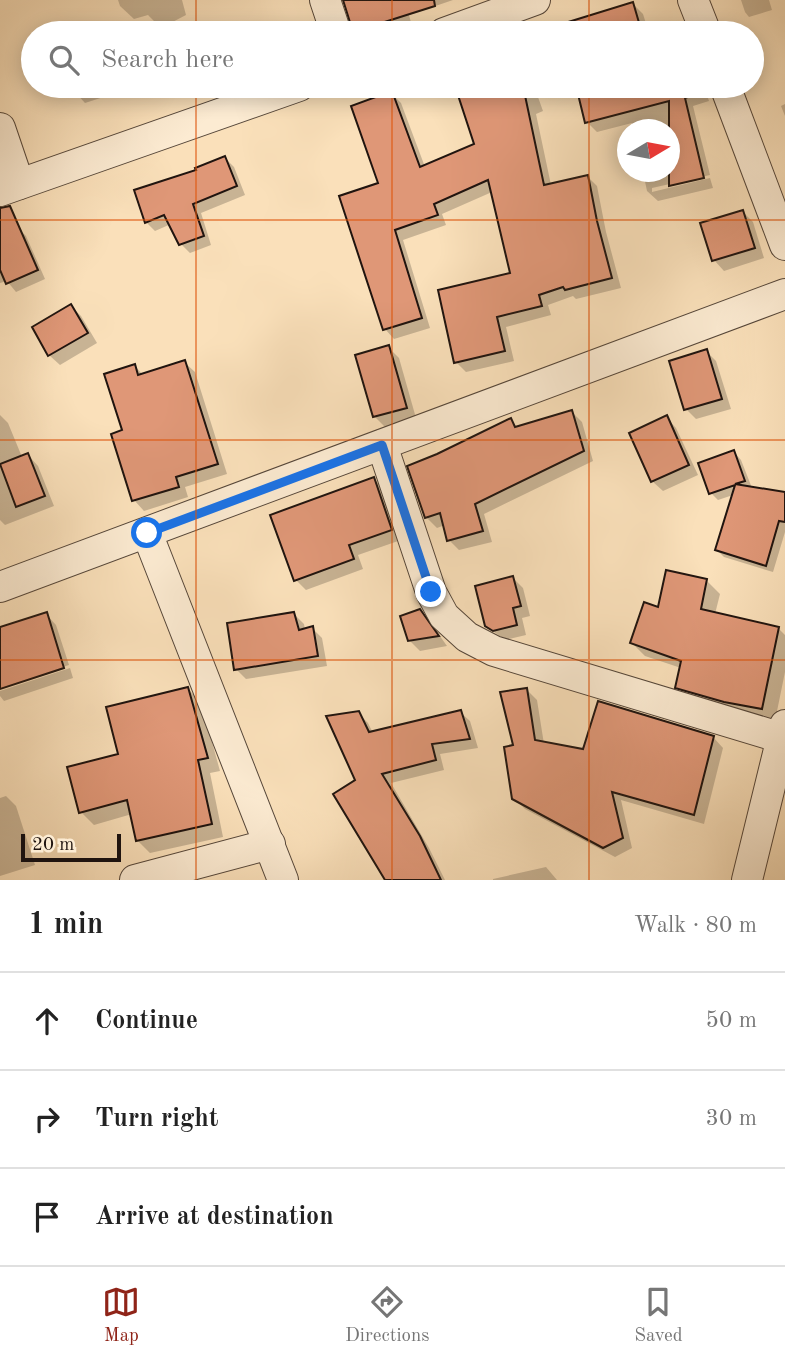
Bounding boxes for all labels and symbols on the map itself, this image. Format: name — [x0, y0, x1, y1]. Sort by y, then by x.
north arrow — [617, 119, 680, 182]
route start — [131, 517, 162, 548]
route end — [415, 576, 446, 607]
scale bar — [21, 831, 121, 863]

